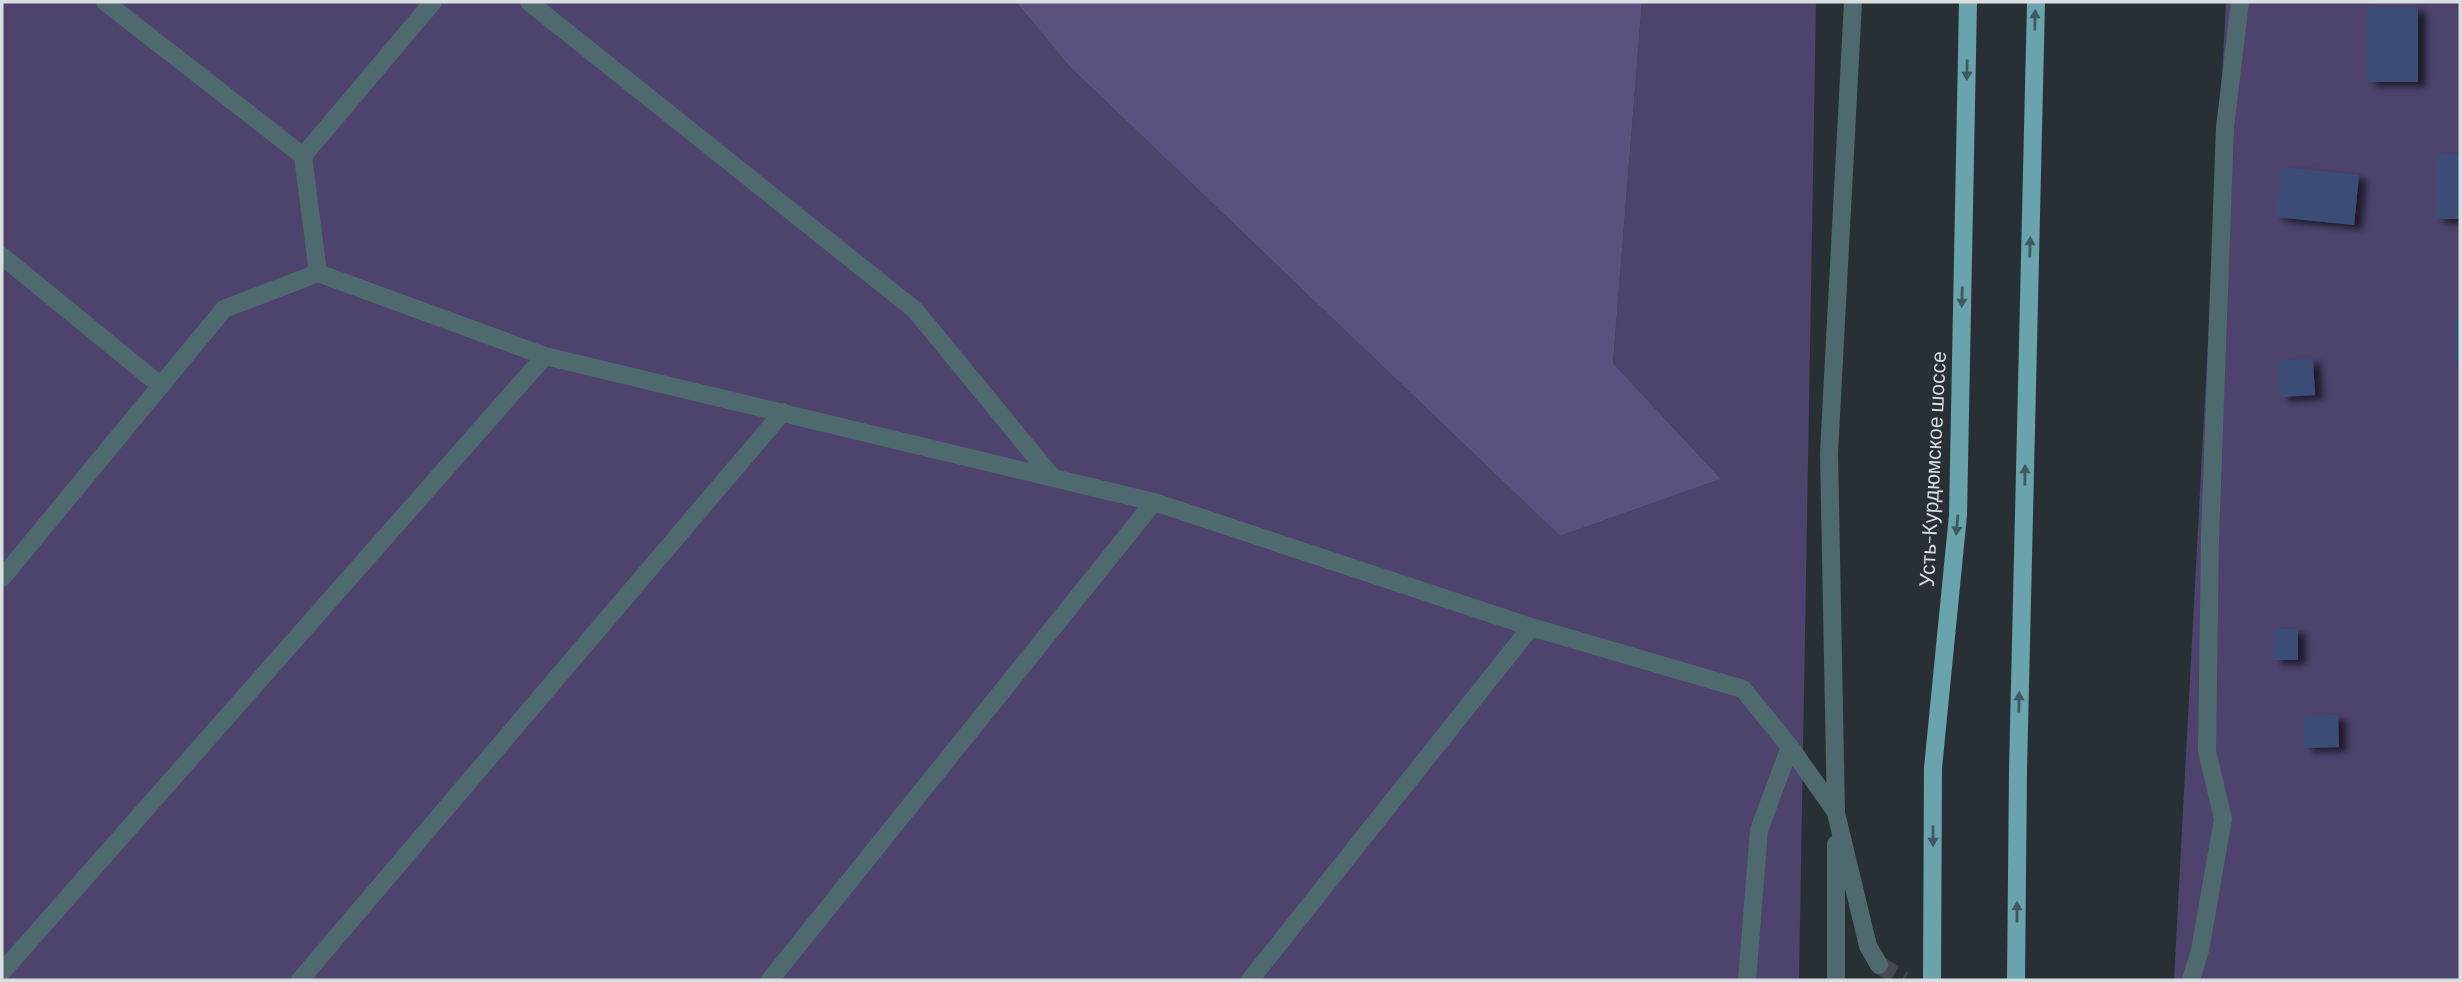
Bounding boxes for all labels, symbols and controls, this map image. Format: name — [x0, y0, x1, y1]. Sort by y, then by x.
one-way arrow — [2030, 9, 2041, 31]
one-way arrow — [1961, 59, 1973, 81]
one-way arrow — [2024, 236, 2036, 258]
one-way arrow — [1957, 287, 1968, 309]
street label: Усть-Курдюмское шоссе — [1913, 350, 1950, 587]
one-way arrow — [2019, 463, 2030, 485]
one-way arrow — [1951, 514, 1962, 536]
one-way arrow — [2014, 691, 2025, 713]
one-way arrow — [1927, 826, 1938, 848]
one-way arrow — [2011, 901, 2023, 923]

